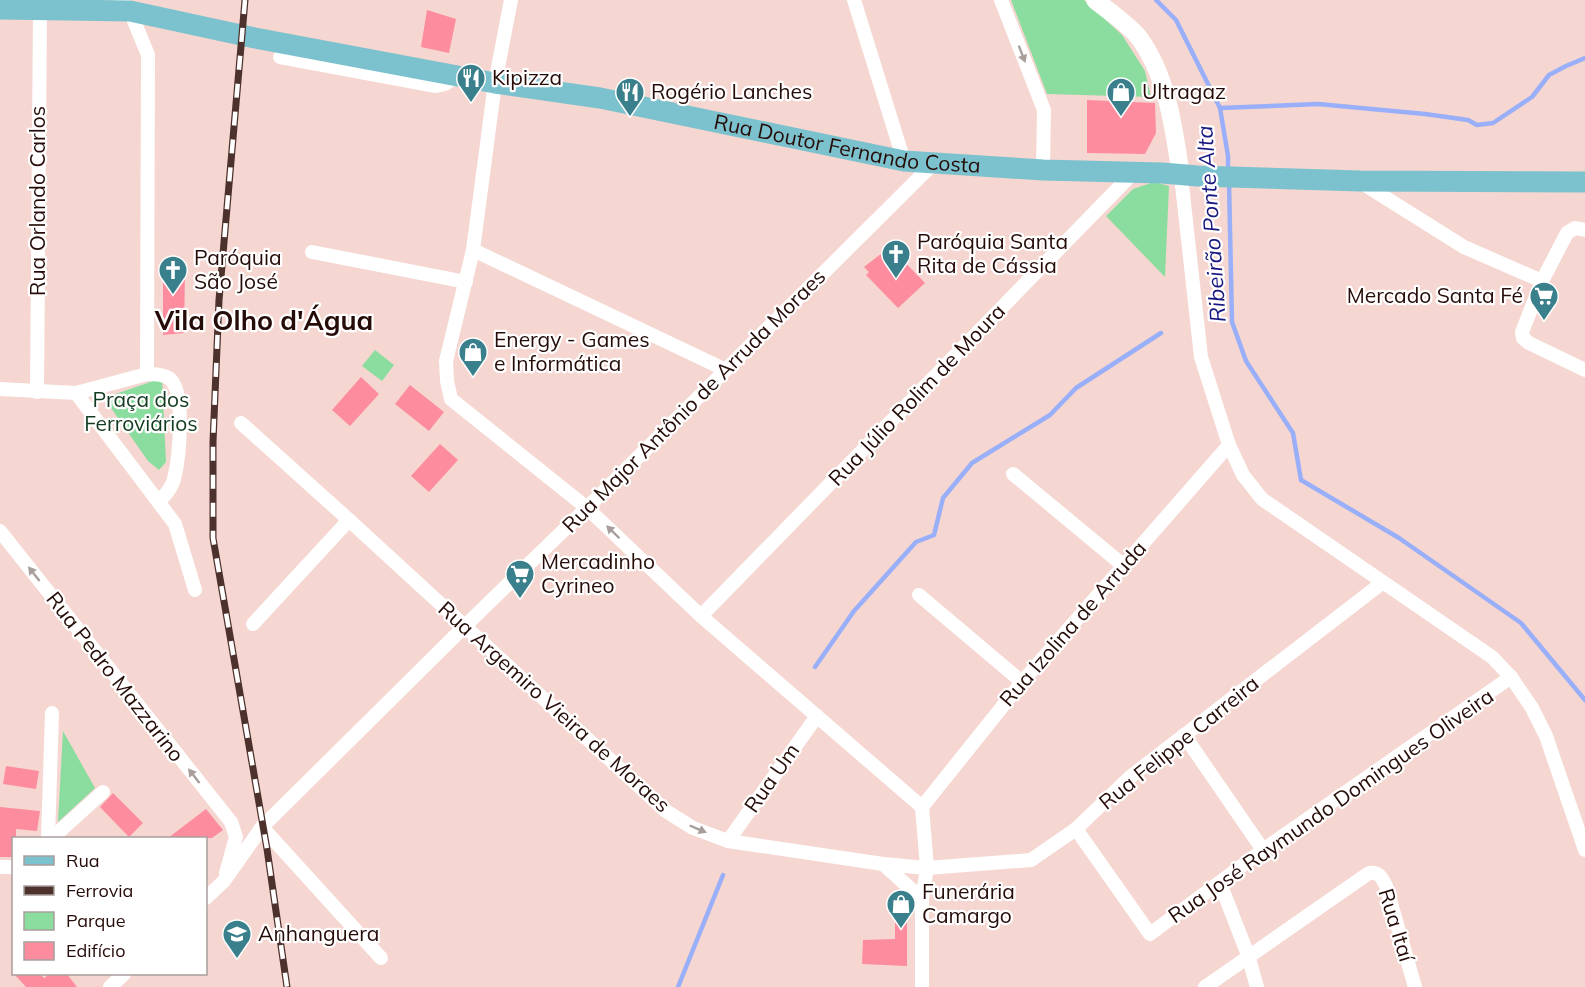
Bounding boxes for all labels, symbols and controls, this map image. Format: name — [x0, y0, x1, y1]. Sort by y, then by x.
one-way arrow — [1017, 46, 1027, 64]
restaurant icon: Kipizza — [455, 62, 487, 104]
place label: Kipizza — [492, 64, 562, 90]
restaurant icon: Rogério Lanches — [614, 76, 646, 118]
shop icon: Ultragaz — [1105, 76, 1137, 118]
place label: Rogério Lanches — [651, 78, 812, 104]
place label: Ultragaz — [1142, 78, 1226, 104]
street label: Rua Orlando Carlos — [24, 106, 50, 296]
street label: Rua Doutor Fernando Costa — [712, 108, 981, 178]
water label: Ribeirão Ponte Alta — [1190, 125, 1232, 323]
place label: Paróquia Santa Rita de Cássia — [917, 228, 1068, 278]
church icon: Paróquia Santa Rita de Cássia — [880, 238, 912, 280]
place label: Paróquia São José — [194, 244, 282, 294]
church icon: Paróquia São José — [157, 254, 189, 296]
street label: Rua Major Antônio de Arruda Moraes — [556, 263, 831, 538]
supermarket icon: Mercado Santa Fé — [1528, 280, 1560, 322]
place label: Mercado Santa Fé — [1347, 282, 1523, 308]
street label: Rua Júlio Rolim de Moura — [822, 298, 1010, 491]
district label: Vila Olho d'Água — [154, 303, 373, 337]
place label: Energy - Games e Informática — [494, 326, 650, 376]
shop icon: Energy - Games e Informática — [457, 336, 489, 378]
park label: Praça dos Ferroviários — [84, 386, 198, 436]
one-way arrow — [606, 526, 621, 539]
street label: Rua Izolina de Arruda — [993, 535, 1151, 711]
place label: Mercadinho Cyrineo — [541, 548, 655, 598]
supermarket icon: Mercadinho Cyrineo — [504, 558, 536, 600]
one-way arrow — [28, 567, 41, 582]
street label: Rua Pedro Mazzarino — [41, 586, 190, 767]
street label: Rua Argemiro Vieira de Moraes — [433, 595, 676, 817]
street label: Rua Felippe Carreira — [1093, 670, 1263, 815]
street label: Rua José Raymundo Domingues Oliveira — [1163, 682, 1498, 928]
street label: Rua Um — [738, 738, 804, 817]
one-way arrow — [188, 768, 201, 784]
one-way arrow — [689, 825, 707, 834]
legend — [12, 837, 207, 975]
text: Rua — [66, 849, 100, 872]
place label: Funerária Camargo — [922, 878, 1015, 928]
text: Ferrovia — [66, 879, 133, 902]
street label: Rua Itaí — [1374, 885, 1421, 965]
shop icon: Funerária Camargo — [885, 888, 917, 930]
text: Parque — [66, 909, 125, 932]
school or university icon: Anhanguera — [221, 918, 253, 960]
place label: Anhanguera — [258, 920, 379, 946]
text: Edifício — [66, 939, 125, 962]

